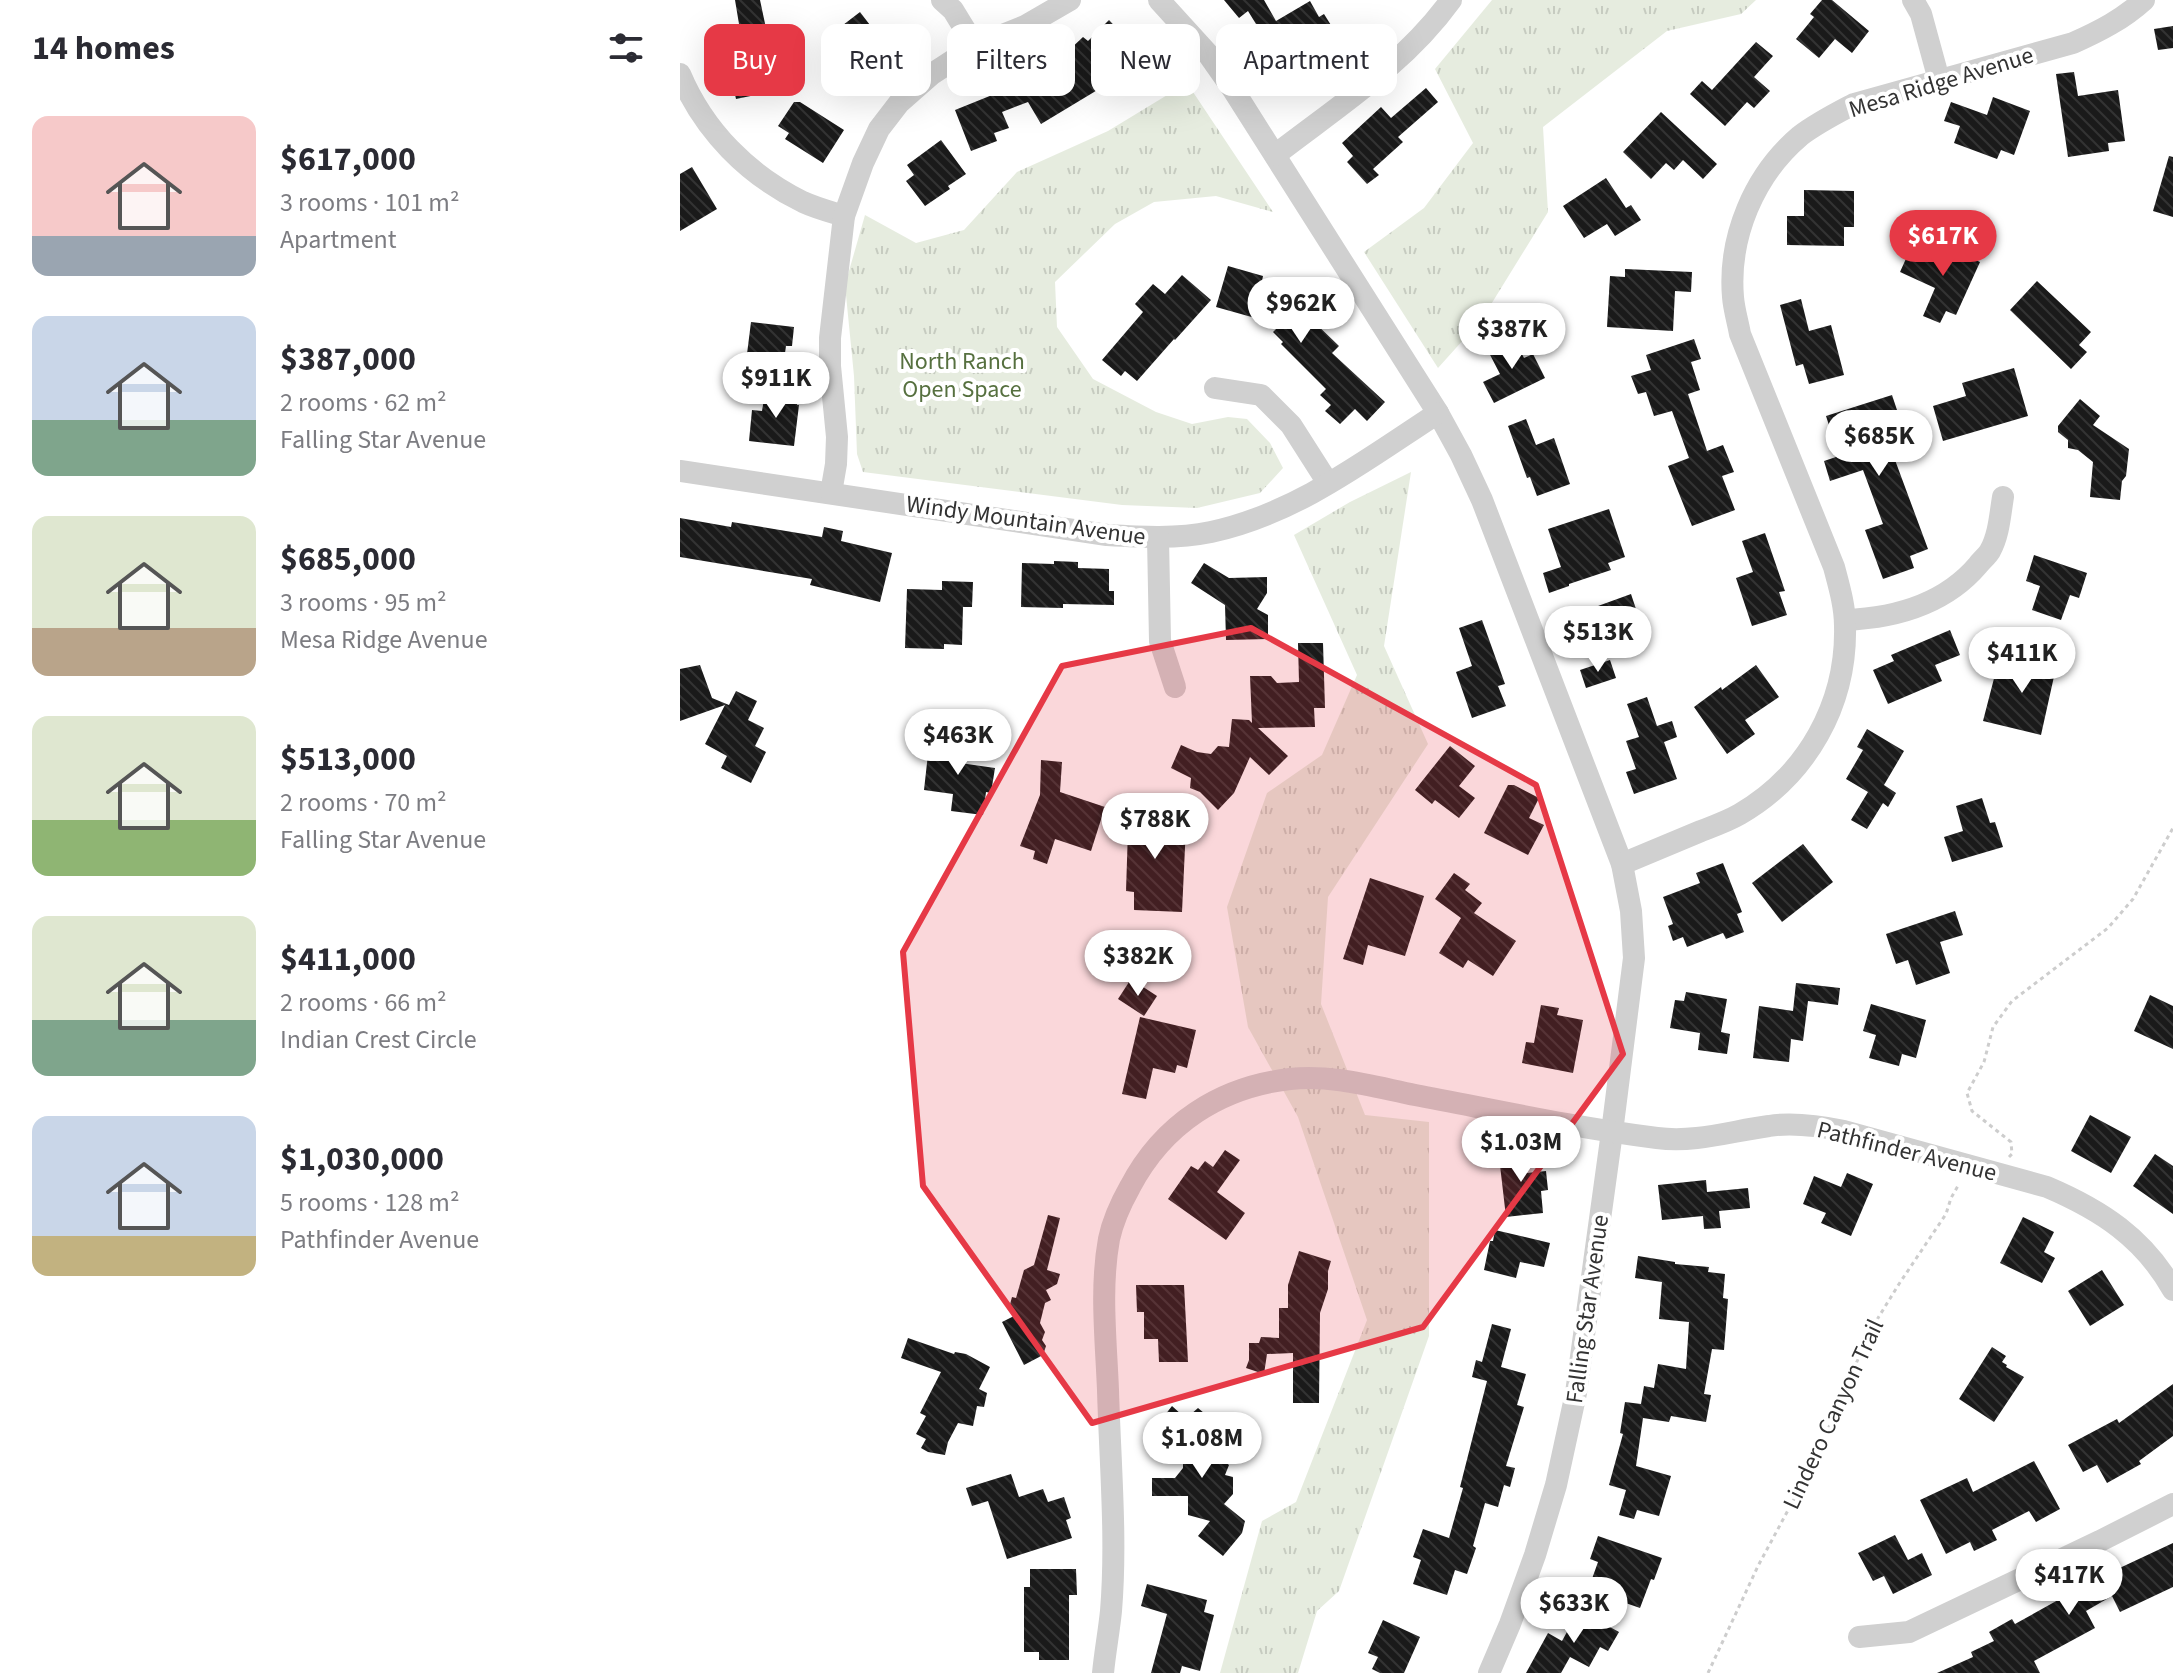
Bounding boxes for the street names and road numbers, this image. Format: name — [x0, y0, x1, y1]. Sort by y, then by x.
street label: Mesa Ridge Avenue — [1844, 38, 2038, 127]
street label: Windy Mountain Avenue — [904, 486, 1148, 555]
street label: Pathfinder Avenue — [1813, 1112, 2000, 1191]
street label: Falling Star Avenue — [1557, 1212, 1618, 1406]
street label: Lindero Canyon Trail — [1774, 1313, 1893, 1515]

